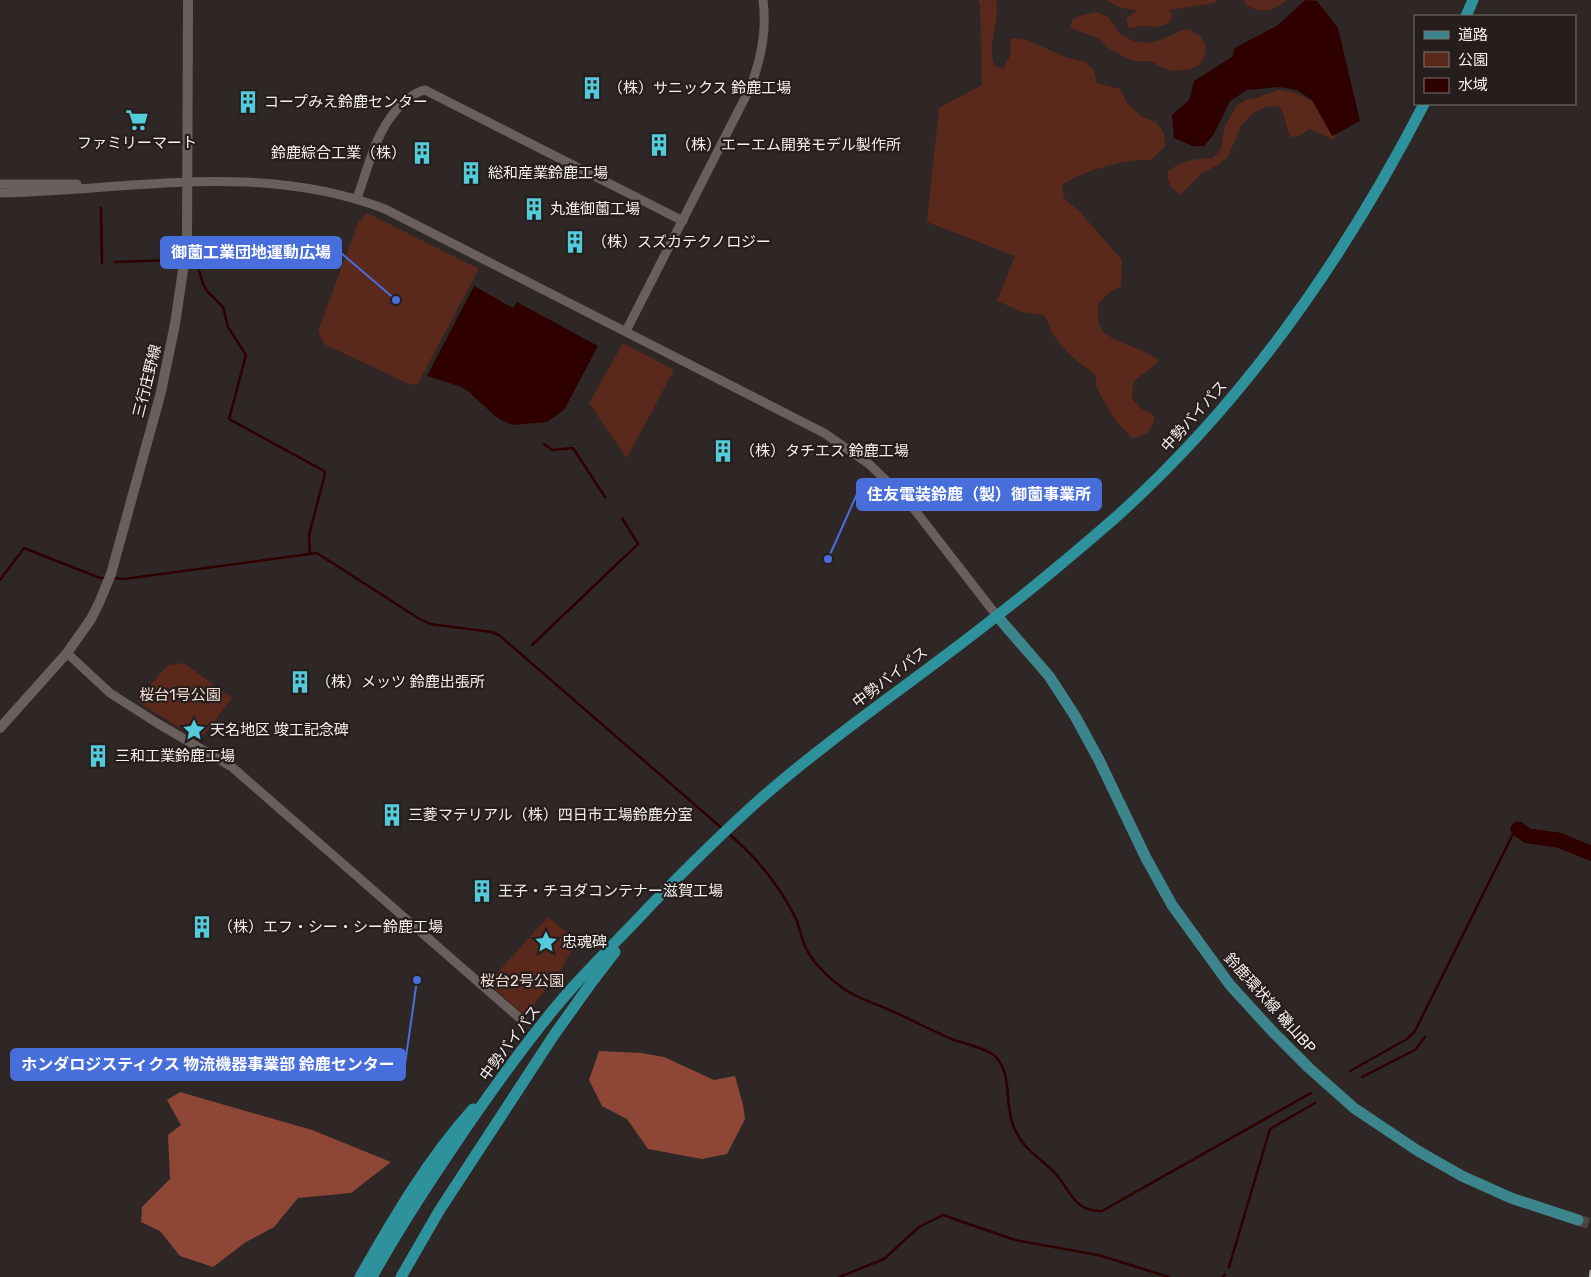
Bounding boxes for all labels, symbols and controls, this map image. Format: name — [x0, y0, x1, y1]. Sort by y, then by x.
legend — [1414, 15, 1576, 105]
text: 道路 — [1458, 26, 1488, 44]
text: 公園 — [1458, 51, 1488, 69]
building icon: （株）サニックス 鈴鹿工場 — [579, 75, 605, 101]
text: 水域 — [1458, 76, 1488, 94]
place label: （株）サニックス 鈴鹿工場 — [608, 79, 791, 97]
building icon: コープみえ鈴鹿センター — [235, 89, 261, 115]
place label: コープみえ鈴鹿センター — [264, 93, 428, 111]
supermarket icon: ファミリーマート — [124, 107, 150, 133]
building icon: （株）エーエム開発モデル製作所 — [646, 132, 672, 158]
place label: ファミリーマート — [77, 134, 197, 152]
place label: （株）エーエム開発モデル製作所 — [676, 136, 901, 154]
building icon: 鈴鹿綜合工業（株） — [409, 140, 435, 166]
place label: 鈴鹿綜合工業（株） — [271, 144, 406, 162]
building icon: 総和産業鈴鹿工場 — [458, 160, 484, 186]
place label: 総和産業鈴鹿工場 — [488, 164, 608, 182]
building icon: 丸進御薗工場 — [521, 196, 547, 222]
place label: 丸進御薗工場 — [550, 200, 640, 218]
building icon: （株）スズカテクノロジー — [562, 229, 588, 255]
place label: （株）スズカテクノロジー — [592, 233, 771, 251]
callout: 御薗工業団地運動広場 — [161, 237, 341, 268]
text: 御薗工業団地運動広場 — [171, 243, 331, 262]
street label: 三行庄野線 — [129, 342, 165, 420]
street label: 中勢バイパス — [1157, 377, 1231, 455]
building icon: （株）タチエス 鈴鹿工場 — [710, 438, 736, 464]
place label: （株）タチエス 鈴鹿工場 — [740, 442, 909, 460]
callout: 住友電装鈴鹿（製）御薗事業所 — [857, 479, 1101, 510]
text: 住友電装鈴鹿（製）御薗事業所 — [866, 485, 1091, 504]
street label: 中勢バイパス — [849, 643, 931, 711]
building icon: （株）メッツ 鈴鹿出張所 — [287, 669, 313, 695]
place label: （株）メッツ 鈴鹿出張所 — [316, 673, 485, 691]
park label: 桜台1号公園 — [139, 686, 221, 704]
place icon: 天名地区 竣工記念碑 — [181, 717, 207, 743]
place label: 天名地区 竣工記念碑 — [210, 721, 349, 739]
building icon: 三和工業鈴鹿工場 — [85, 743, 111, 769]
place label: 三和工業鈴鹿工場 — [115, 747, 235, 765]
building icon: 三菱マテリアル（株）四日市工場鈴鹿分室 — [379, 802, 405, 828]
place label: 三菱マテリアル（株）四日市工場鈴鹿分室 — [408, 806, 693, 824]
building icon: 王子・チヨダコンテナー滋賀工場 — [469, 878, 495, 904]
place label: 王子・チヨダコンテナー滋賀工場 — [498, 882, 723, 900]
building icon: （株）エフ・シー・シー鈴鹿工場 — [189, 914, 215, 940]
place label: （株）エフ・シー・シー鈴鹿工場 — [218, 918, 443, 936]
place icon: 忠魂碑 — [533, 929, 559, 955]
place label: 忠魂碑 — [562, 933, 607, 951]
street label: 鈴鹿環状線 磯山BP — [1220, 949, 1320, 1057]
park label: 桜台2号公園 — [480, 972, 564, 990]
street label: 中勢バイパス — [476, 1002, 544, 1084]
callout: ホンダロジスティクス 物流機器事業部 鈴鹿センター — [11, 1049, 405, 1080]
text: ホンダロジスティクス 物流機器事業部 鈴鹿センター — [21, 1055, 395, 1074]

